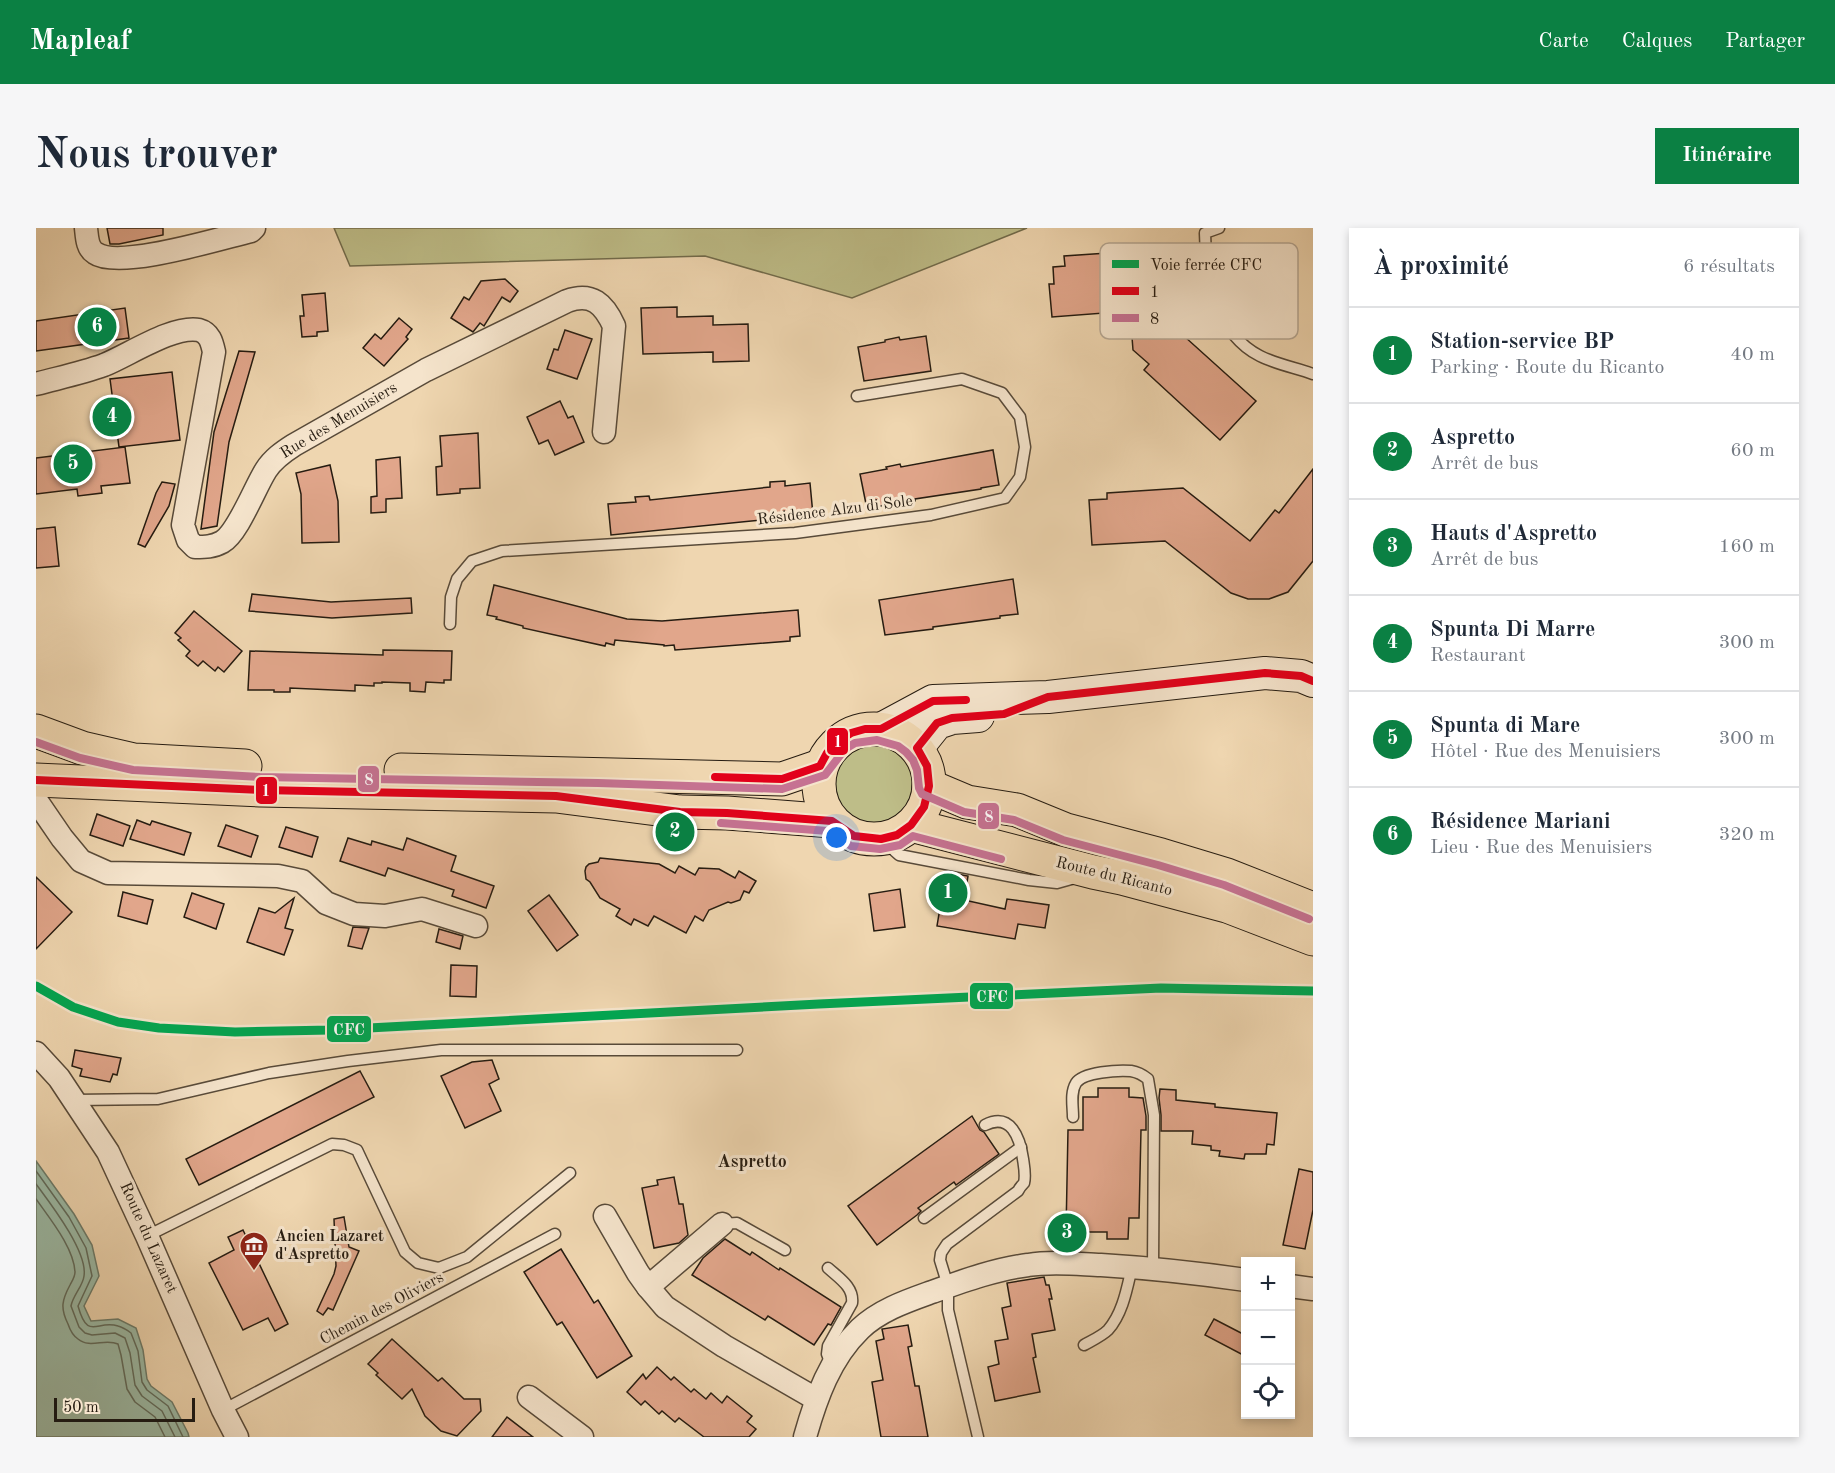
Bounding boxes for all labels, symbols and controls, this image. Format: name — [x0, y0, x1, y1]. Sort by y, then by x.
text: Mapleaf — [30, 28, 130, 56]
text: Carte — [1539, 31, 1589, 52]
text: Calques — [1622, 31, 1692, 52]
text: Partager — [1725, 31, 1805, 52]
button: Itinéraire — [1655, 128, 1799, 184]
text: Nous trouver — [36, 135, 278, 177]
legend — [1100, 243, 1298, 339]
text: À proximité — [1373, 254, 1509, 280]
text: 6 résultats — [1683, 257, 1775, 277]
text: Voie ferrée CFC — [1150, 258, 1262, 274]
text: 1 — [1150, 285, 1159, 301]
pin: 6 — [78, 304, 116, 350]
text: 8 — [1150, 312, 1159, 328]
text: Station-service BP — [1430, 331, 1614, 353]
text: 1 — [1387, 345, 1398, 365]
text: 40 m — [1730, 345, 1775, 365]
text: Parking · Route du Ricanto — [1430, 358, 1664, 378]
street label: Rue des Menuisiers — [278, 380, 400, 462]
pin: 4 — [92, 394, 132, 440]
text: Aspretto — [1430, 427, 1515, 449]
text: 2 — [1387, 441, 1398, 461]
text: 60 m — [1730, 441, 1775, 461]
pin: 5 — [54, 442, 93, 486]
text: Arrêt de bus — [1430, 454, 1538, 474]
street label: Résidence Alzu di Sole — [756, 494, 914, 528]
text: Hauts d'Aspretto — [1430, 523, 1597, 545]
text: 3 — [1387, 537, 1398, 557]
text: 160 m — [1719, 537, 1775, 557]
text: Arrêt de bus — [1430, 550, 1538, 570]
text: Spunta Di Marre — [1430, 619, 1596, 641]
text: 4 — [1387, 633, 1398, 653]
text: 300 m — [1719, 633, 1775, 653]
text: Restaurant — [1430, 646, 1526, 666]
text: Spunta di Mare — [1430, 715, 1580, 737]
line badge: 1 — [826, 727, 849, 756]
text: 5 — [1387, 729, 1398, 749]
text: 300 m — [1719, 729, 1775, 749]
text: 1 — [833, 735, 843, 751]
text: Hôtel · Rue des Menuisiers — [1430, 742, 1661, 762]
line badge: 8 — [357, 765, 380, 793]
text: 8 — [364, 773, 374, 789]
line badge: 1 — [255, 776, 278, 805]
text: 1 — [261, 784, 271, 800]
line badge: 8 — [977, 802, 1000, 830]
pin: 2 — [656, 810, 694, 854]
text: 8 — [984, 810, 994, 826]
text: Résidence Mariani — [1430, 811, 1610, 833]
your location — [822, 823, 851, 852]
text: 6 — [1387, 825, 1398, 845]
text: 320 m — [1719, 825, 1775, 845]
text: Lieu · Rue des Menuisiers — [1430, 838, 1652, 858]
street label: Route du Ricanto — [1054, 855, 1174, 899]
pin: 1 — [928, 870, 968, 916]
line badge: CFC — [969, 982, 1014, 1010]
text: CFC — [976, 990, 1008, 1006]
line badge: CFC — [326, 1015, 372, 1043]
text: CFC — [333, 1023, 365, 1039]
district label: Aspretto — [717, 1153, 787, 1171]
street label: Route du Lazaret — [116, 1180, 180, 1296]
pin: 3 — [1048, 1210, 1086, 1256]
place label: Ancien Lazaret d'Aspretto — [275, 1229, 384, 1263]
museum icon: Ancien Lazaret d'Aspretto — [238, 1230, 270, 1272]
map controls — [1241, 1257, 1295, 1419]
button: + — [1241, 1257, 1295, 1311]
street label: Chemin des Oliviers — [318, 1270, 447, 1348]
button: − — [1241, 1311, 1295, 1365]
button: locate — [1241, 1365, 1295, 1419]
scale bar — [54, 1395, 195, 1422]
text: 50 m — [63, 1400, 99, 1416]

